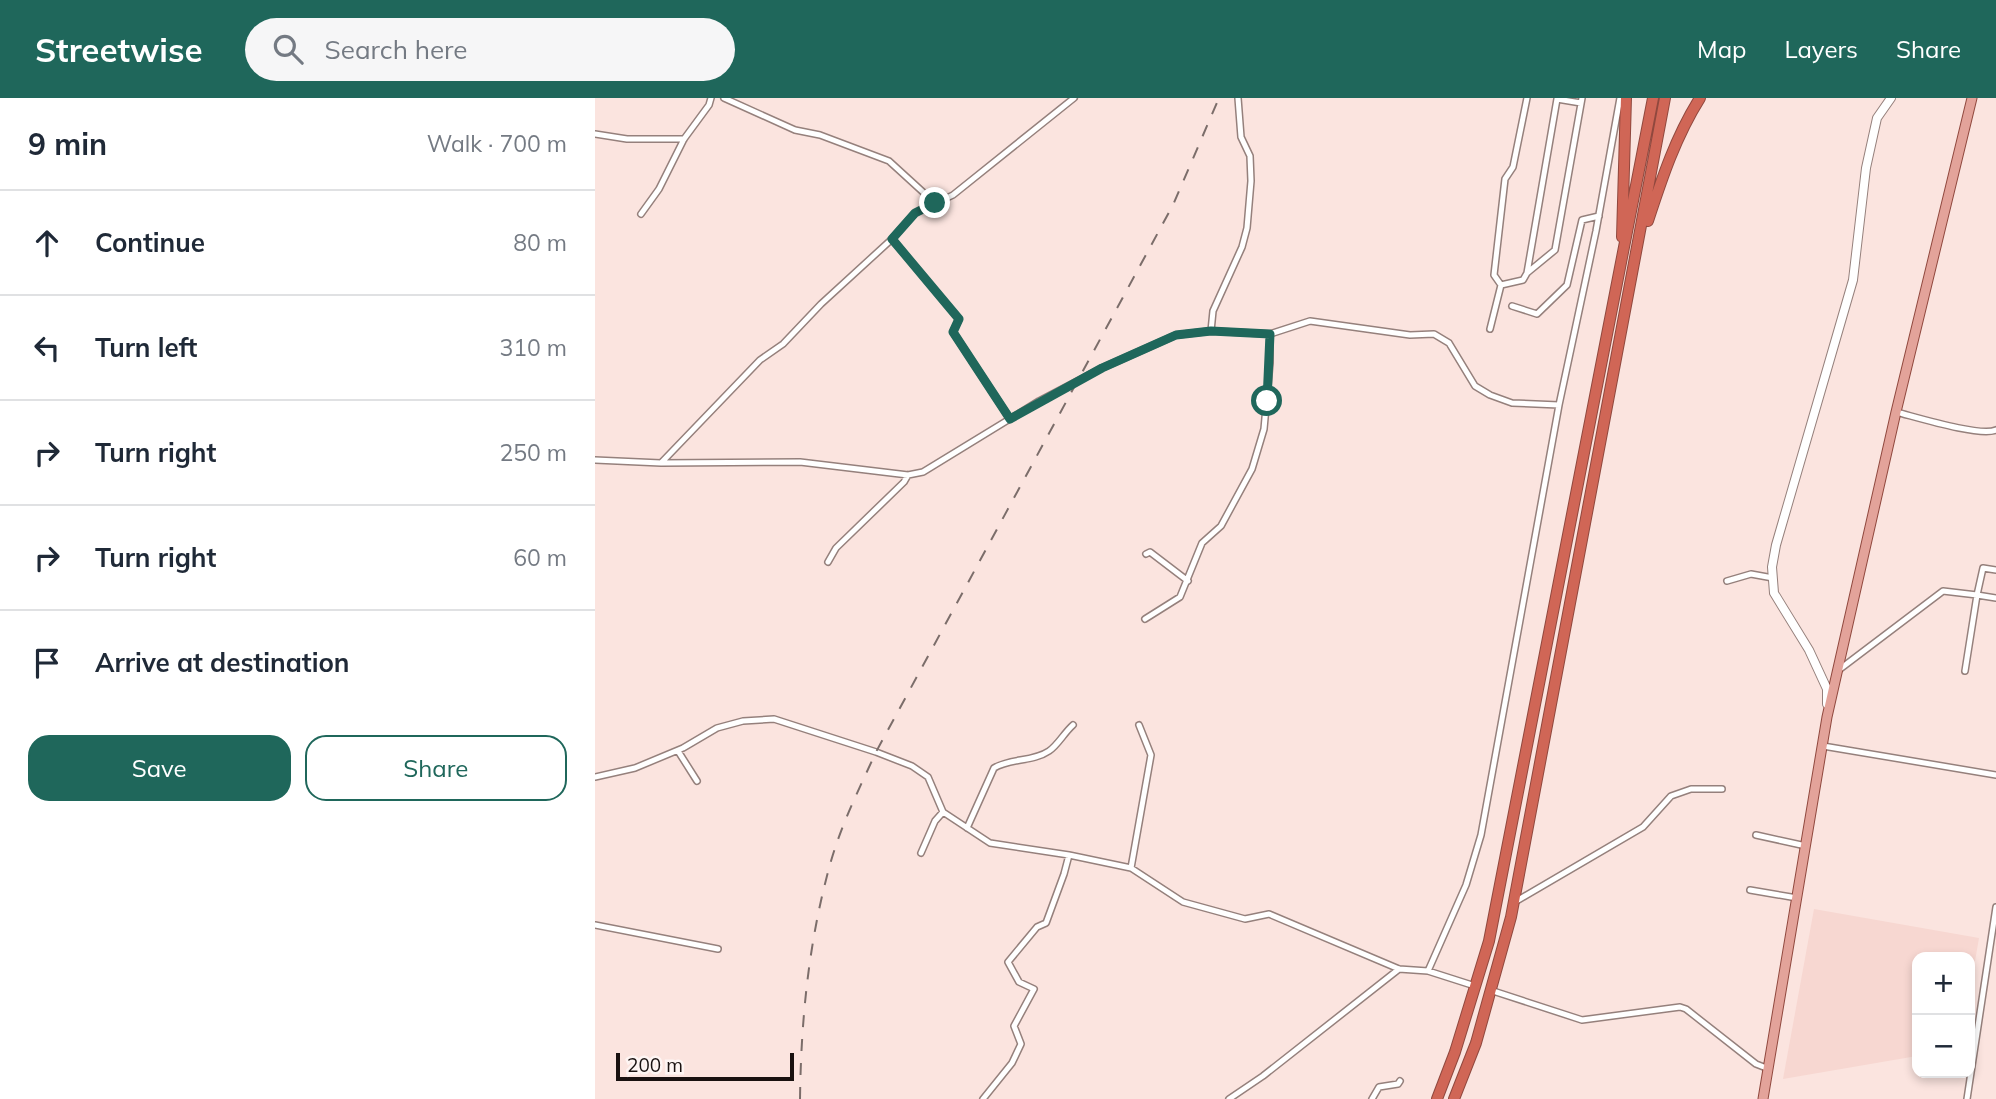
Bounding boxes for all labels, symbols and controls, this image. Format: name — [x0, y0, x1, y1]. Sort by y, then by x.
search box — [245, 18, 735, 81]
text: Streetwise — [35, 29, 203, 70]
icon: search — [269, 30, 307, 68]
text: Search here — [325, 33, 467, 66]
text: Map — [1697, 34, 1746, 64]
text: Layers — [1784, 34, 1858, 64]
text: Share — [1896, 34, 1961, 64]
text: 9 min — [28, 125, 107, 163]
text: Walk · 700 m — [427, 129, 567, 158]
route end — [919, 187, 950, 218]
icon: ahead — [28, 224, 66, 262]
text: Continue — [95, 226, 205, 259]
text: 80 m — [513, 228, 567, 257]
icon: left — [28, 329, 66, 367]
text: Turn left — [95, 331, 197, 364]
text: 310 m — [499, 333, 567, 362]
route start — [1251, 385, 1282, 416]
icon: right — [28, 434, 66, 472]
text: Turn right — [95, 436, 216, 469]
text: 250 m — [499, 438, 567, 467]
icon: right — [28, 539, 66, 577]
text: Turn right — [95, 541, 216, 574]
text: 60 m — [513, 543, 567, 572]
icon: arrive — [28, 644, 66, 682]
text: Arrive at destination — [95, 646, 350, 679]
button: Save — [28, 735, 291, 801]
button: Share — [305, 735, 567, 801]
map controls — [1912, 952, 1975, 1078]
button: + — [1912, 952, 1975, 1015]
button: − — [1912, 1015, 1975, 1078]
scale bar — [616, 1050, 795, 1082]
text: 200 m — [627, 1053, 683, 1077]

